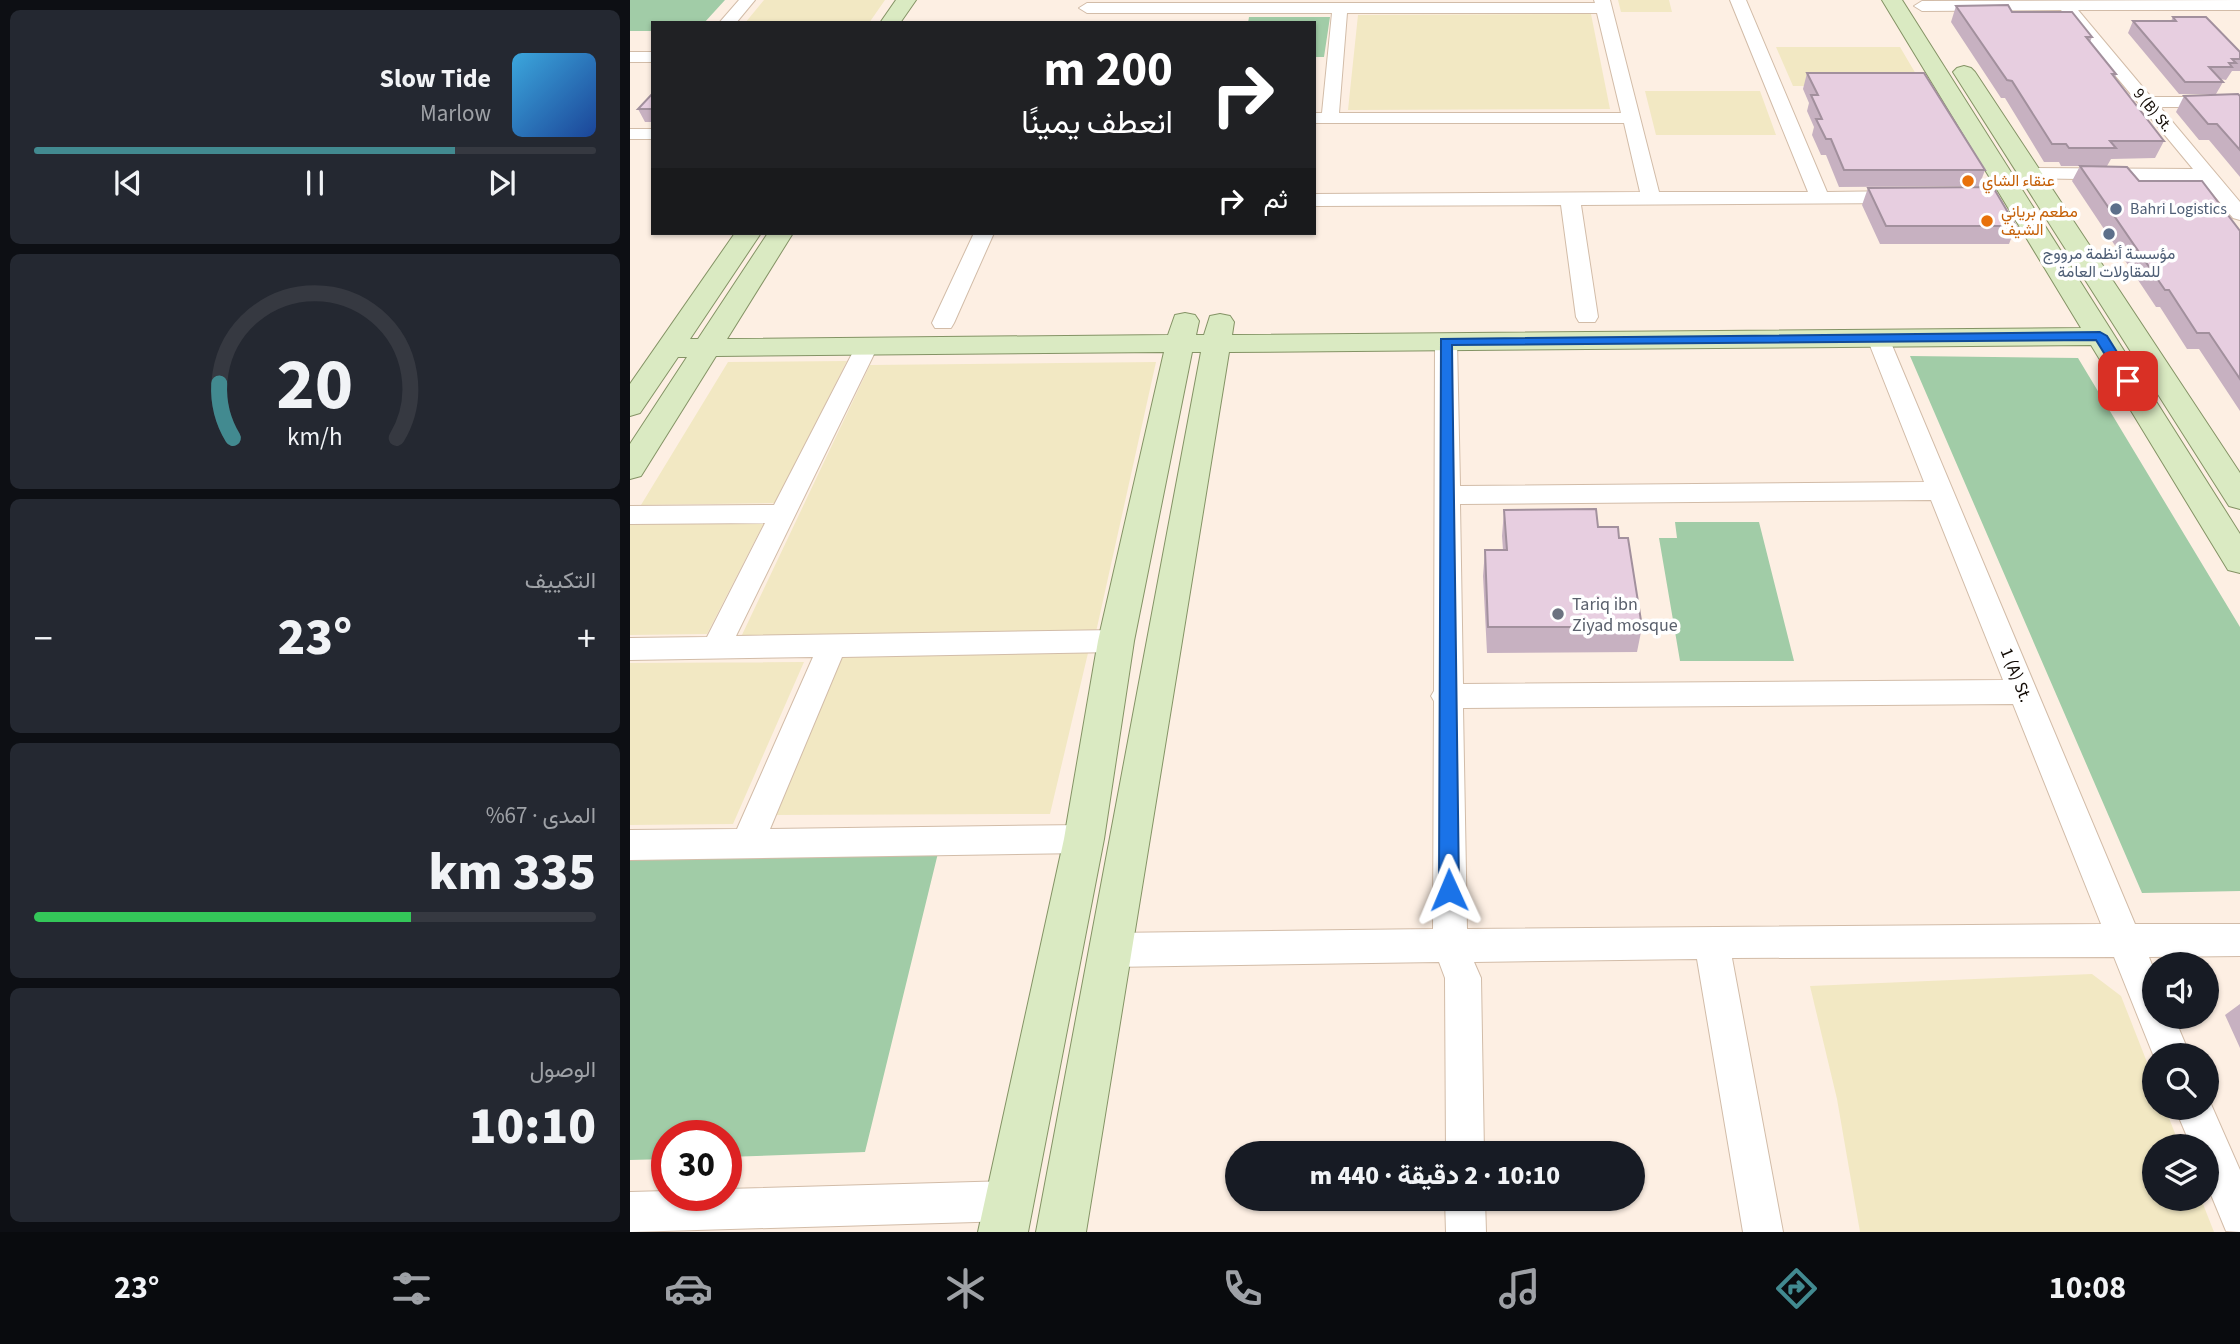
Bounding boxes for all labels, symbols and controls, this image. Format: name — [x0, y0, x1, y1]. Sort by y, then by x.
text: 200 m — [1044, 35, 1173, 105]
icon: right — [1197, 49, 1288, 140]
text: Slow Tide — [380, 60, 491, 97]
street label: 9 (B) St. — [2128, 83, 2178, 137]
text: Marlow — [420, 97, 491, 130]
text: انعطف يمينًا — [1021, 100, 1173, 146]
icon: previous — [109, 164, 147, 202]
icon: pause — [296, 164, 334, 202]
icon: next — [483, 164, 521, 202]
place label: عنقاء الشاي — [1982, 170, 2055, 194]
marker: عنقاء الشاي — [1960, 173, 1976, 189]
text: ثم — [1264, 181, 1288, 218]
icon: right — [1212, 182, 1250, 220]
place label: Bahri Logistics — [2130, 198, 2227, 220]
place label: مطعم برياني الشيف — [2001, 201, 2078, 241]
marker: Bahri Logistics — [2108, 201, 2124, 217]
marker: مطعم برياني الشيف — [1979, 213, 1995, 229]
marker: مؤسسة أنظمة مرووج للمقاولات العامة — [2101, 226, 2117, 242]
place label: مؤسسة أنظمة مرووج للمقاولات العامة — [2043, 243, 2175, 283]
text: 20 — [277, 333, 353, 437]
pin — [2098, 351, 2158, 411]
icon: arrive — [2109, 362, 2147, 400]
text: km/h — [287, 418, 343, 454]
text: التكييف — [525, 564, 596, 597]
place label: Tariq ibn Ziyad mosque — [1572, 592, 1678, 638]
text: 23° — [278, 601, 352, 675]
marker: Tariq ibn Ziyad mosque — [1550, 606, 1566, 622]
text: − — [34, 612, 53, 666]
text: + — [577, 612, 596, 666]
street label: 1 (A) St. — [1994, 644, 2038, 706]
text: المدى · 67% — [486, 799, 596, 832]
text: 335 km — [428, 836, 596, 910]
position arrow — [1412, 853, 1486, 927]
map controls — [2142, 952, 2219, 1211]
button: sound — [2142, 952, 2219, 1029]
button: search — [2142, 1043, 2219, 1120]
text: الوصول — [530, 1053, 596, 1086]
text: 10:10 — [469, 1090, 596, 1164]
speed limit sign: 30 — [651, 1120, 742, 1211]
button: layers — [2142, 1134, 2219, 1211]
text: 10:10 · 2 دقيقة · 440 m — [1310, 1157, 1560, 1194]
icon: filters — [387, 1264, 436, 1313]
icon: car — [664, 1264, 713, 1313]
icon: climate — [941, 1264, 990, 1313]
icon: phone — [1218, 1264, 1267, 1313]
icon: music — [1495, 1264, 1544, 1313]
icon: directions — [1772, 1264, 1821, 1313]
text: 23° — [114, 1265, 160, 1311]
text: 10:08 — [2049, 1265, 2126, 1311]

